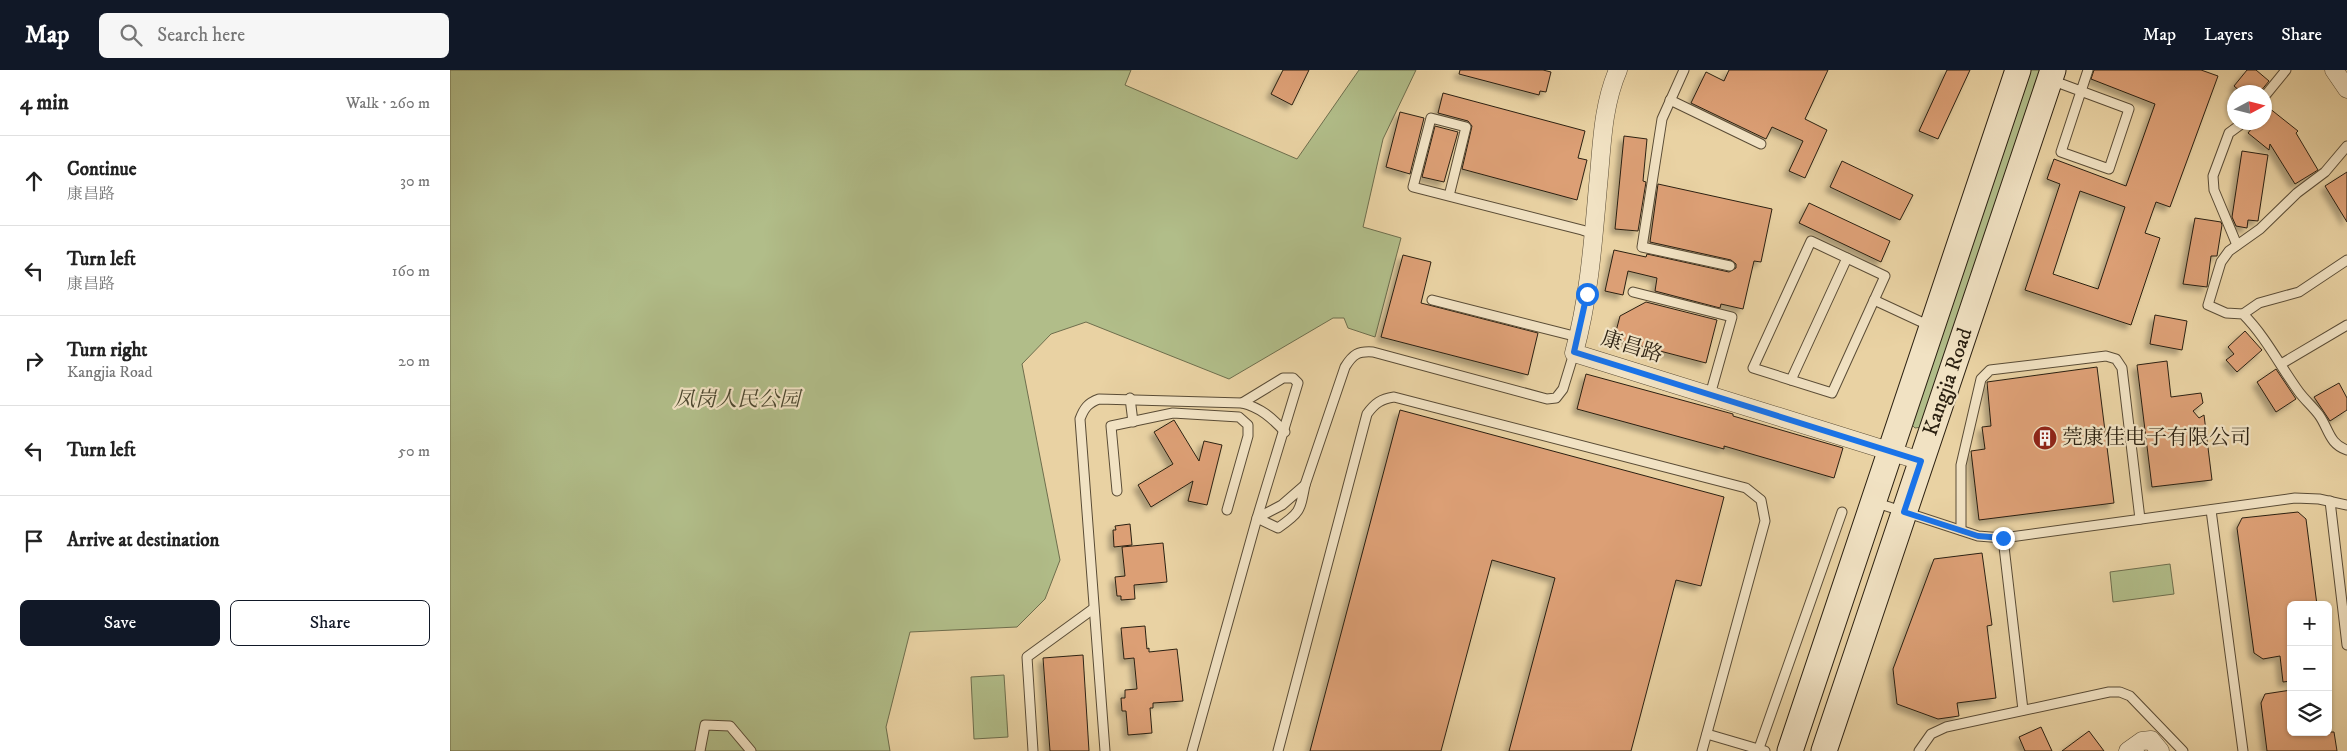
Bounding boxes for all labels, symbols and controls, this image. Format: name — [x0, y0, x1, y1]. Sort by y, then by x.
search box — [99, 13, 449, 58]
text: Map — [25, 20, 69, 50]
icon: search — [117, 21, 145, 49]
text: Search here — [157, 24, 245, 47]
text: Map — [2143, 24, 2176, 46]
text: Layers — [2204, 24, 2253, 46]
text: Share — [2281, 24, 2322, 46]
north arrow — [2227, 85, 2272, 130]
text: 4 min — [20, 90, 69, 116]
text: Walk · 260 m — [346, 93, 430, 113]
text: Continue — [67, 158, 137, 181]
icon: ahead — [20, 167, 48, 195]
text: 30 m — [400, 171, 430, 191]
text: 康昌路 — [67, 184, 115, 204]
text: Turn left — [67, 248, 136, 271]
icon: left — [20, 257, 48, 285]
text: 160 m — [392, 261, 430, 281]
text: 康昌路 — [67, 274, 115, 294]
route start — [1576, 283, 1599, 306]
street label: Kangjia Road — [1917, 324, 1979, 439]
street label: 康昌路 — [1598, 325, 1666, 369]
text: Turn right — [67, 339, 147, 362]
icon: right — [20, 347, 48, 375]
text: 20 m — [398, 351, 430, 371]
text: Kangjia Road — [67, 362, 152, 382]
park label: 凤岗人民公园 — [674, 387, 803, 413]
building icon: 莞康佳电子有限公司 — [2032, 425, 2058, 451]
place label: 莞康佳电子有限公司 — [2062, 425, 2251, 451]
icon: left — [20, 437, 48, 465]
text: Turn left — [67, 439, 136, 462]
text: 50 m — [398, 441, 430, 461]
icon: arrive — [20, 527, 48, 555]
route end — [1992, 527, 2015, 550]
text: Arrive at destination — [67, 529, 219, 552]
button: Save — [20, 600, 220, 646]
button: Share — [230, 600, 430, 646]
map controls — [2287, 601, 2332, 736]
button: + — [2287, 601, 2332, 646]
button: − — [2287, 646, 2332, 691]
button: layers — [2287, 691, 2332, 736]

